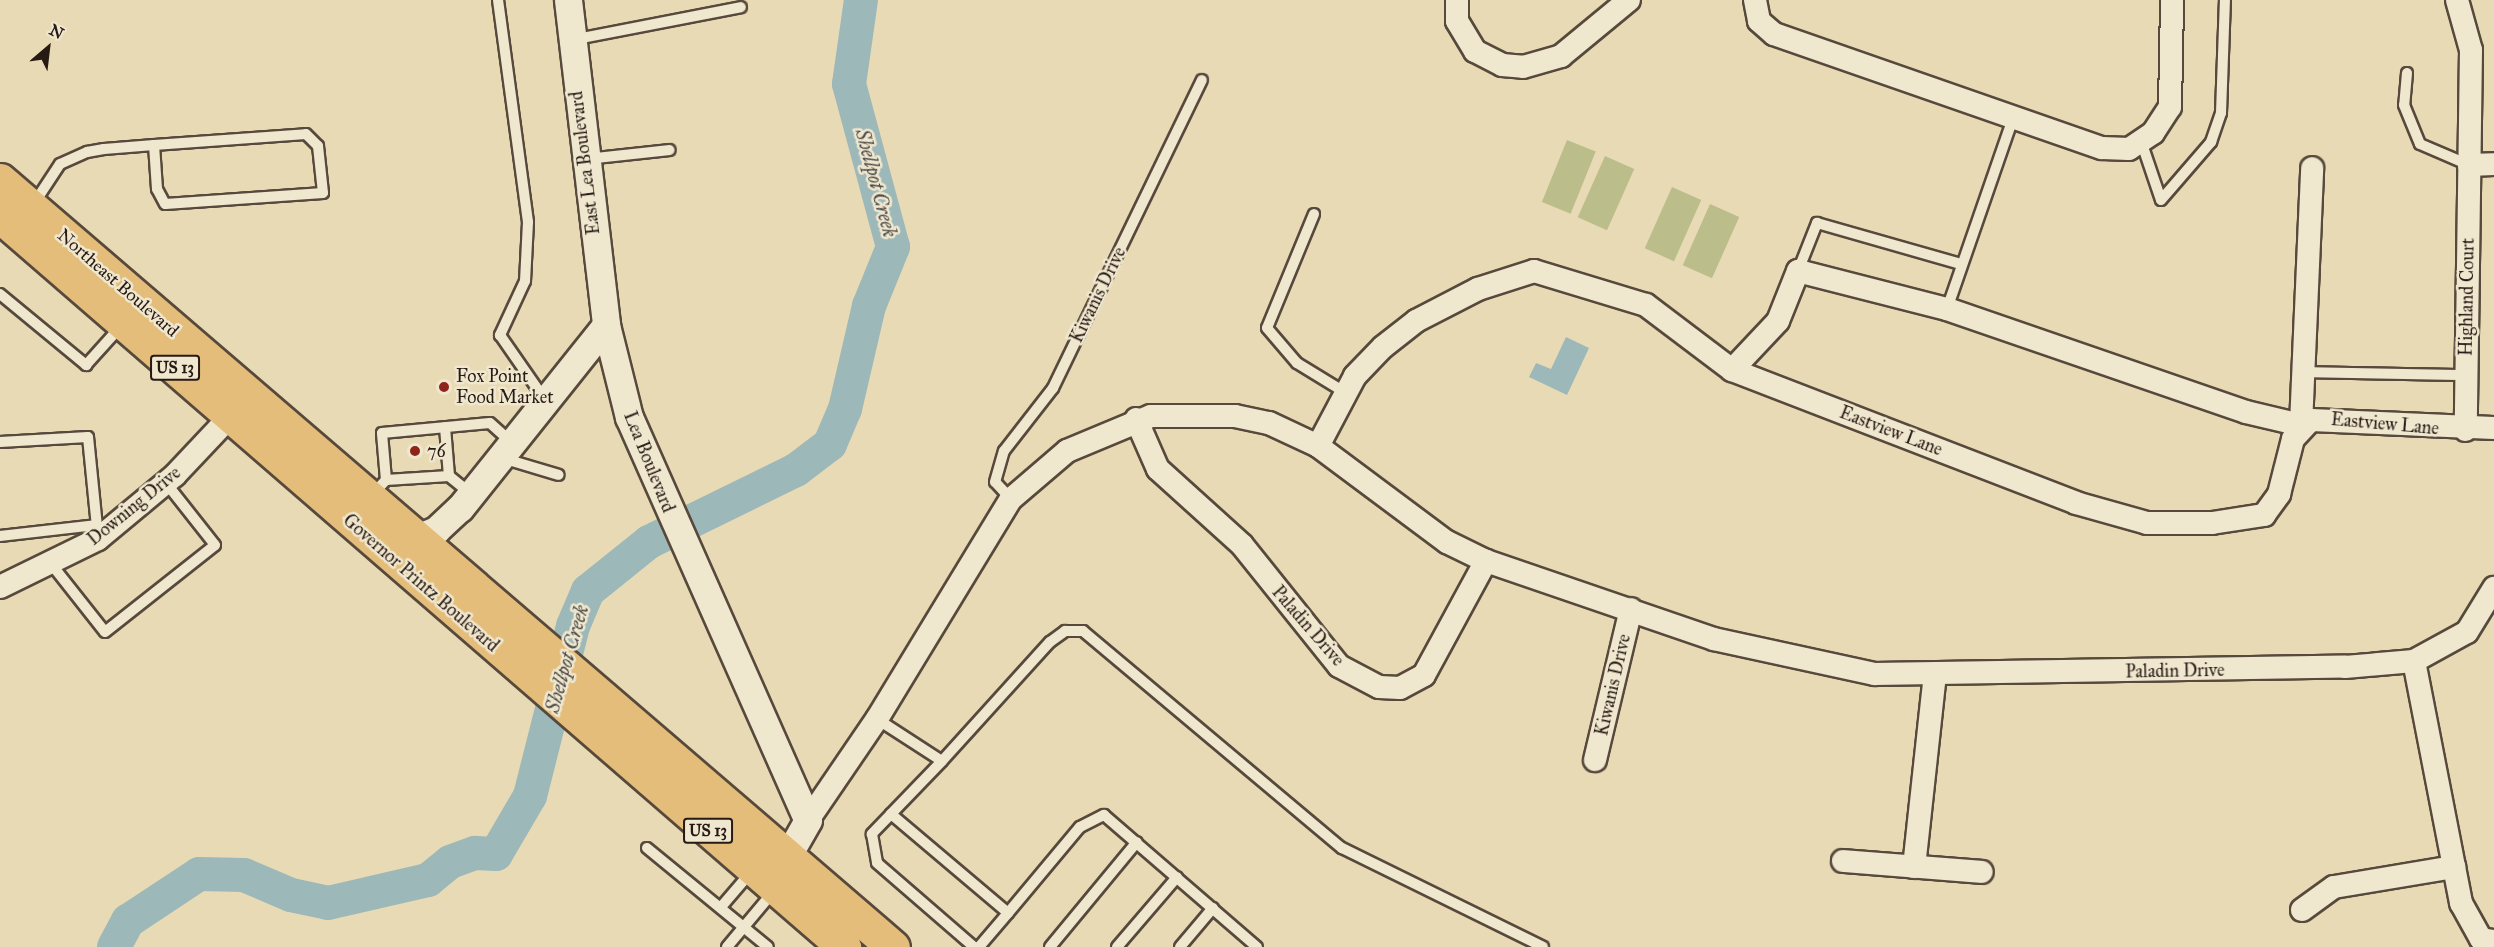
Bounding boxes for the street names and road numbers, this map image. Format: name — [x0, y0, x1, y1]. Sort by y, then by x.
street label: East Lea Boulevard — [565, 90, 605, 236]
street label: Northeast Boulevard — [53, 224, 183, 342]
street label: Highland Court — [2455, 238, 2479, 356]
street label: Kiwanis Drive — [1066, 244, 1130, 346]
road number: US 13 — [150, 355, 201, 381]
street label: Eastview Lane — [1837, 402, 1945, 460]
street label: Lea Boulevard — [619, 408, 679, 516]
street label: Eastview Lane — [2330, 409, 2440, 439]
street label: Downing Drive — [83, 462, 185, 550]
street label: Governor Printz Boulevard — [339, 509, 503, 657]
street label: Paladin Drive — [1267, 581, 1349, 671]
street label: Kiwanis Drive — [1591, 632, 1635, 738]
street label: Paladin Drive — [2125, 659, 2225, 683]
road number: US 13 — [682, 818, 734, 844]

